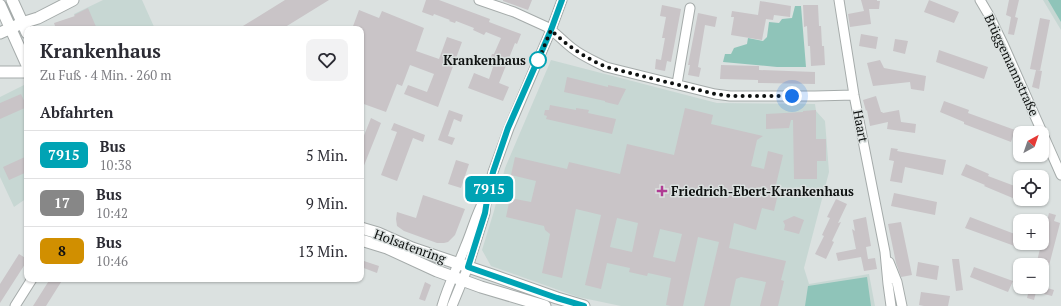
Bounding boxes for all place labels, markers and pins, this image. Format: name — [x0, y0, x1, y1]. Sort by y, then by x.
place label: Krankenhaus — [443, 51, 526, 69]
marker: Krankenhaus — [529, 51, 547, 69]
place label: Friedrich-Ebert-Krankenhaus — [671, 182, 854, 200]
marker: Friedrich-Ebert-Krankenhaus — [656, 185, 668, 197]

